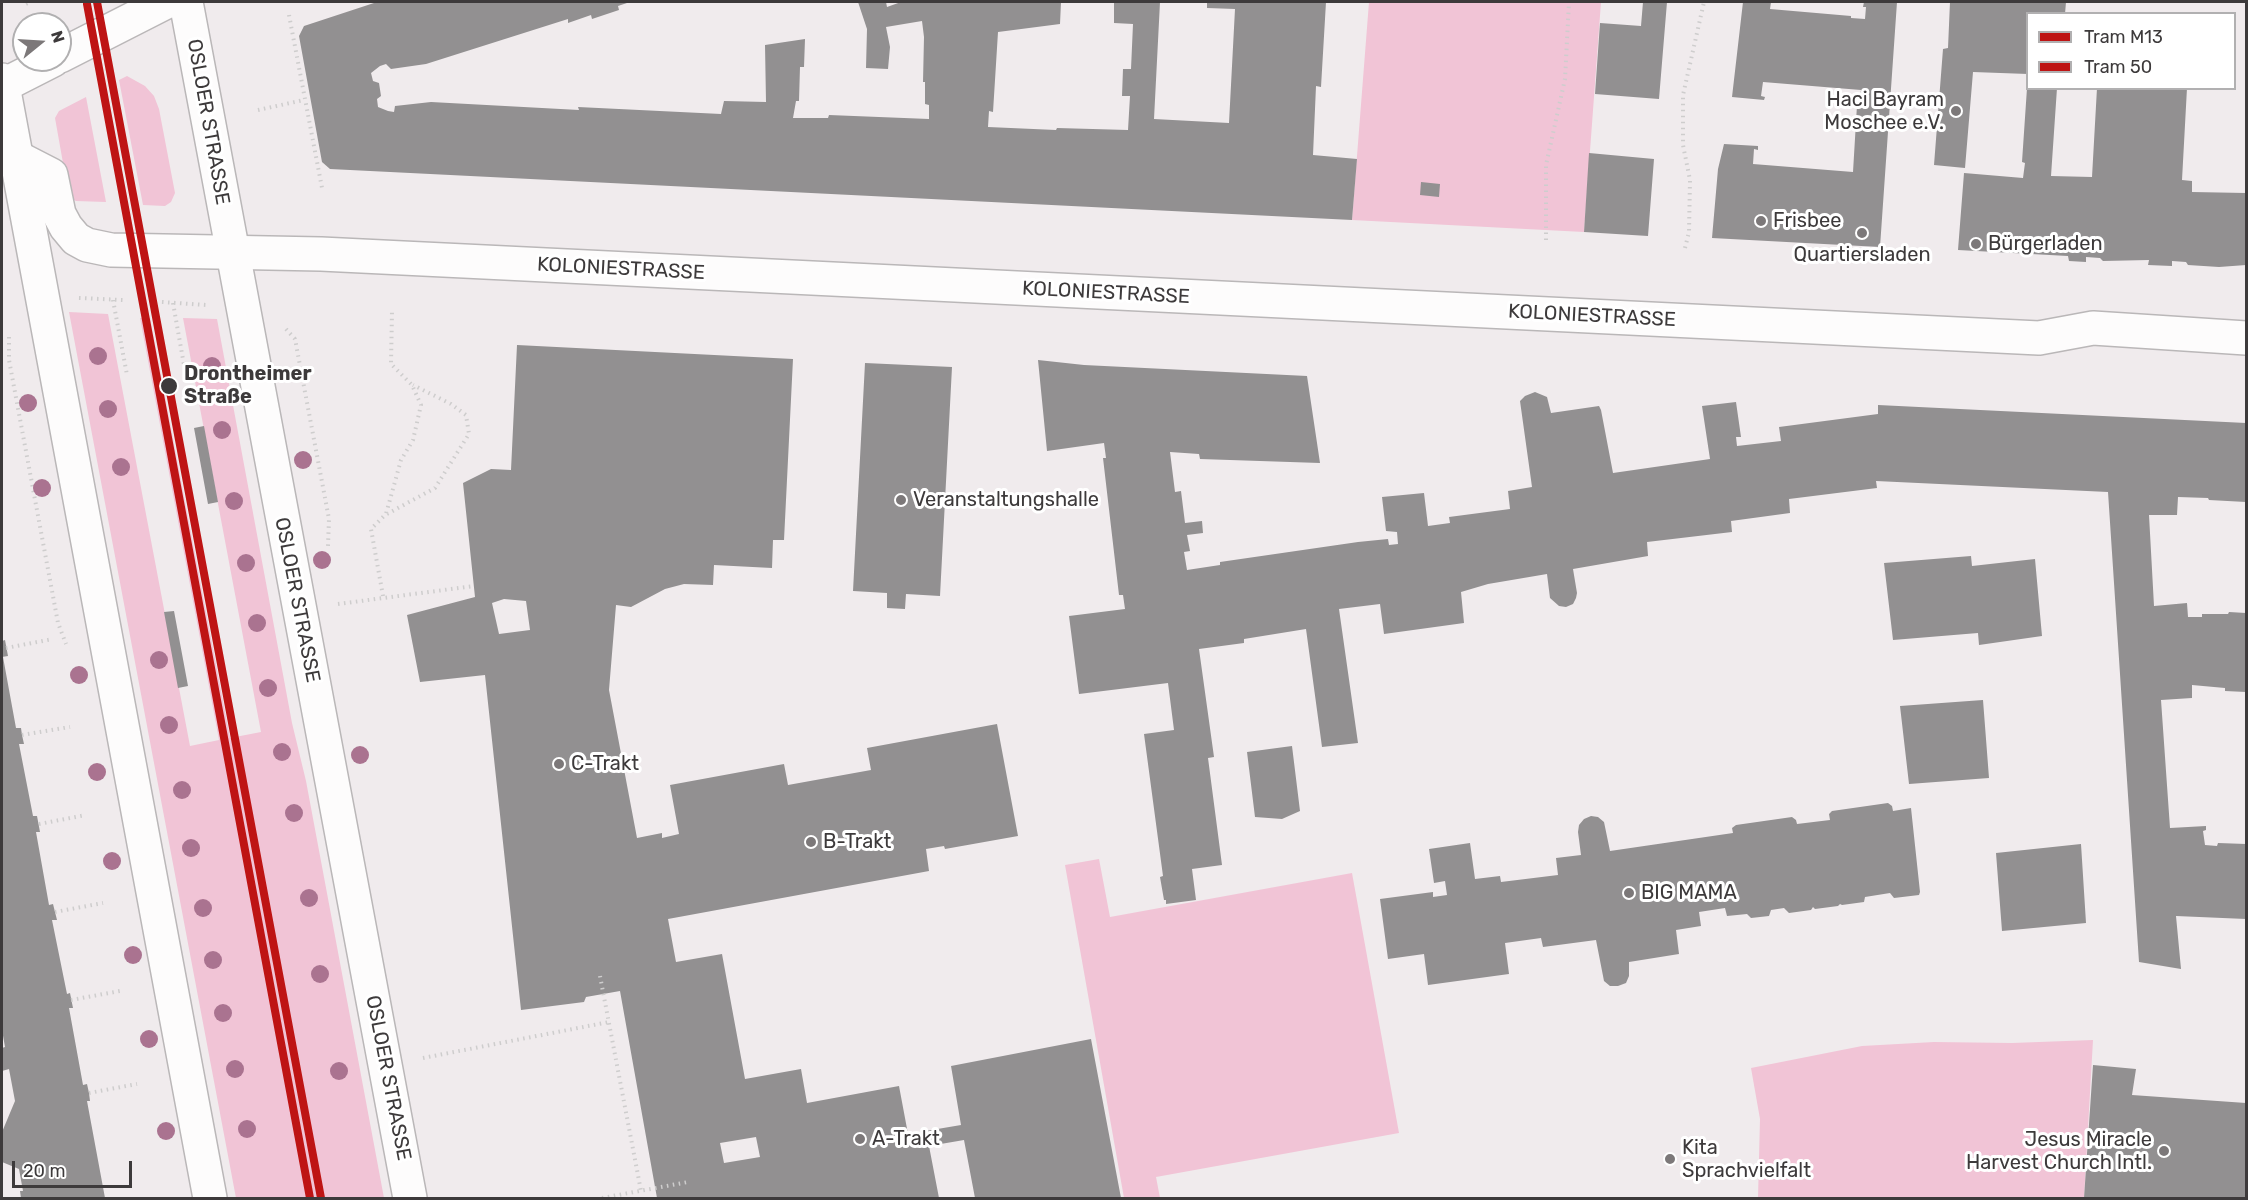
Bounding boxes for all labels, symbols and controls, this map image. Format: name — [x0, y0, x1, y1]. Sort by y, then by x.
north arrow — [12, 12, 72, 72]
legend — [2026, 12, 2236, 90]
text: Tram M13 — [2084, 26, 2163, 48]
text: N — [47, 28, 69, 45]
street label: OSLOER STRASSE — [182, 37, 234, 207]
text: Tram 50 — [2084, 56, 2152, 78]
place label: Haci Bayram Moschee e.V. — [1824, 88, 1944, 135]
marker: Haci Bayram Moschee e.V. — [1949, 104, 1963, 118]
place label: Frisbee — [1773, 209, 1841, 233]
marker: Frisbee — [1754, 214, 1768, 228]
marker: Quartiersladen — [1855, 226, 1869, 240]
place label: Bürgerladen — [1988, 232, 2103, 256]
marker: Bürgerladen — [1969, 237, 1983, 251]
place label: Quartiersladen — [1794, 243, 1930, 267]
street label: KOLONIESTRASSE — [536, 253, 706, 285]
street label: KOLONIESTRASSE — [1021, 277, 1191, 309]
street label: KOLONIESTRASSE — [1507, 300, 1677, 332]
place label: Drontheimer Straße — [184, 362, 311, 409]
marker: Drontheimer Straße — [159, 376, 179, 396]
place label: Veranstaltungshalle — [913, 488, 1099, 512]
marker: Veranstaltungshalle — [894, 493, 908, 507]
street label: OSLOER STRASSE — [269, 515, 325, 685]
place label: C-Trakt — [571, 752, 639, 776]
marker: C-Trakt — [552, 757, 566, 771]
place label: B-Trakt — [823, 830, 891, 854]
marker: B-Trakt — [804, 835, 818, 849]
place label: BIG MAMA — [1641, 881, 1737, 905]
marker: BIG MAMA — [1622, 886, 1636, 900]
street label: OSLOER STRASSE — [360, 993, 416, 1163]
place label: A-Trakt — [872, 1127, 940, 1151]
place label: Jesus Miracle Harvest Church Intl. — [1966, 1128, 2152, 1175]
marker: A-Trakt — [853, 1132, 867, 1146]
place label: Kita Sprachvielfalt — [1682, 1136, 1811, 1183]
marker: Jesus Miracle Harvest Church Intl. — [2157, 1144, 2171, 1158]
scale bar — [15, 1149, 135, 1187]
marker: Kita Sprachvielfalt — [1663, 1152, 1677, 1166]
text: 20 m — [23, 1160, 65, 1182]

